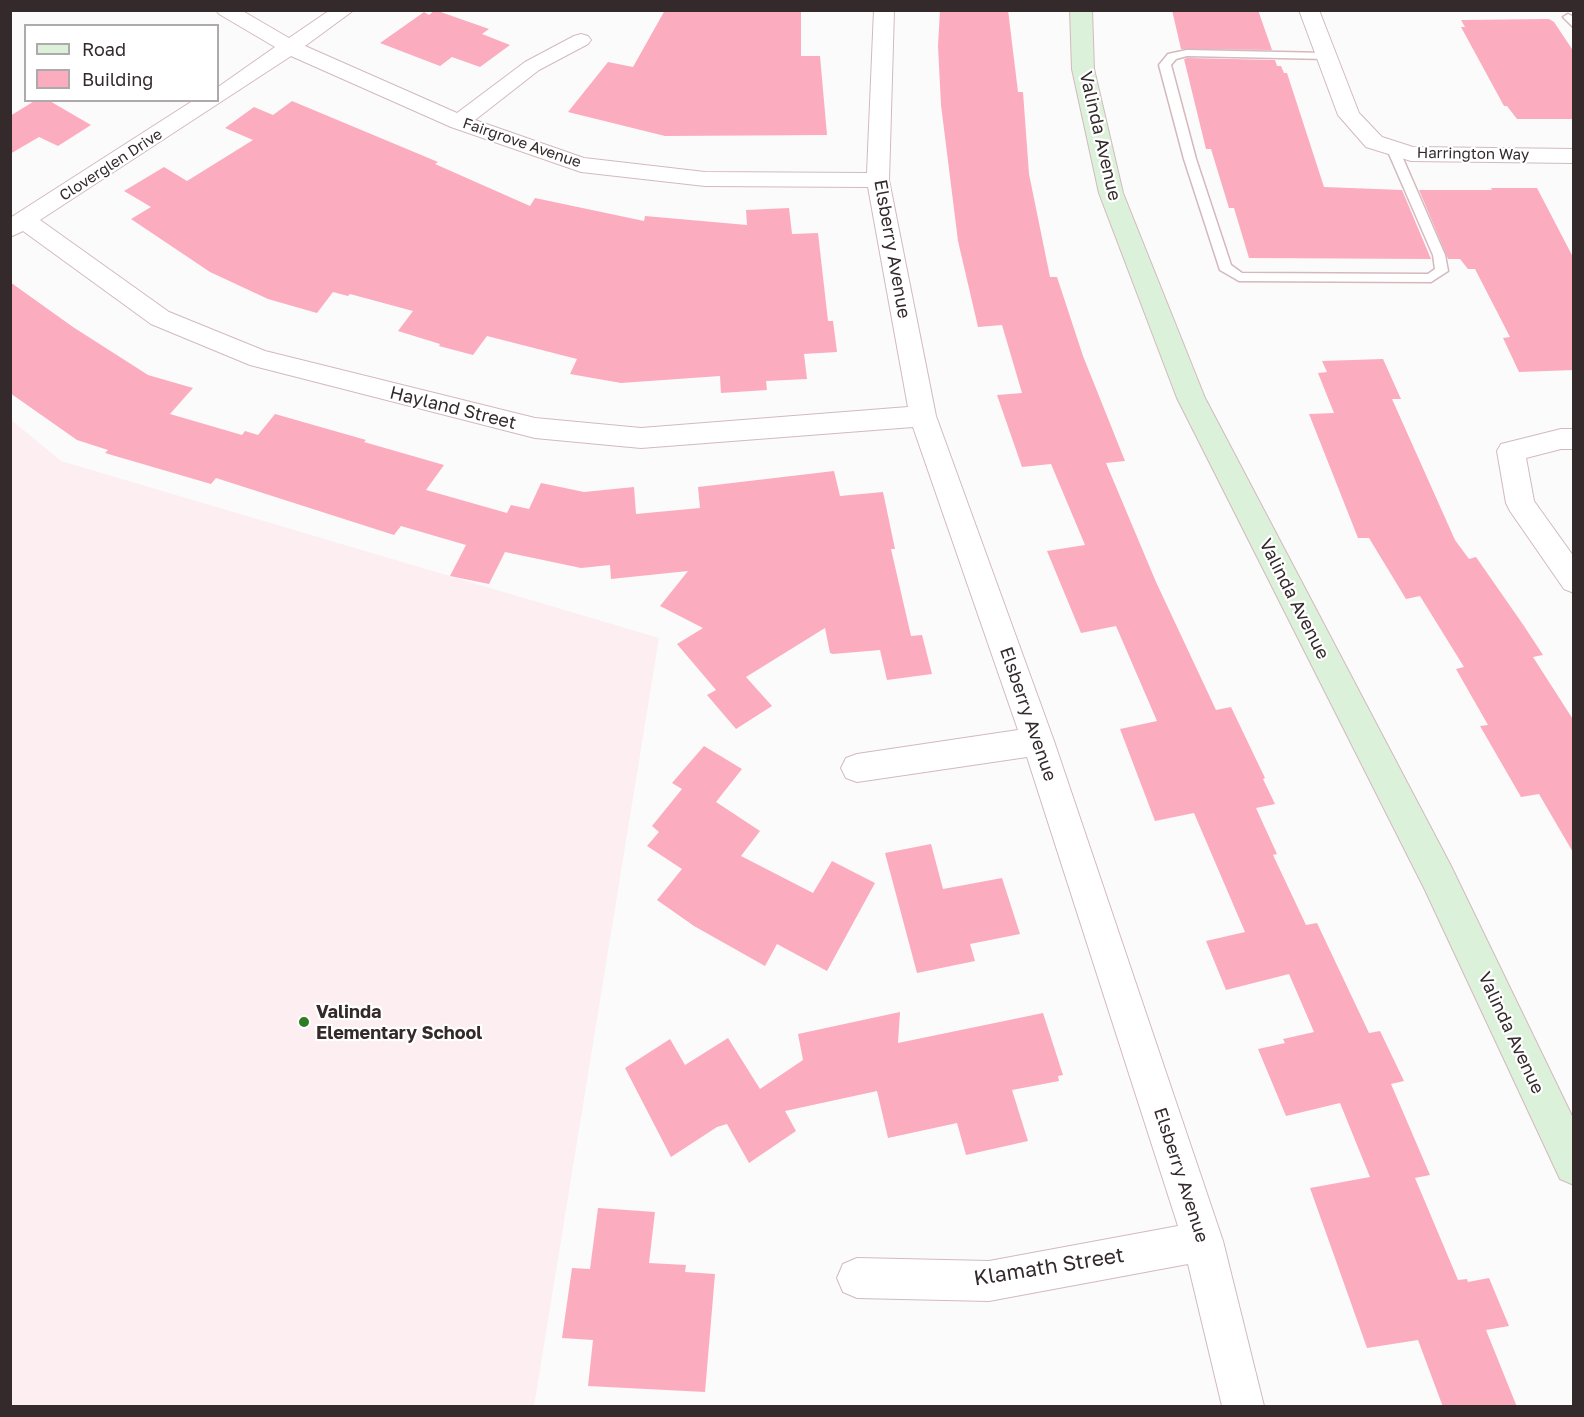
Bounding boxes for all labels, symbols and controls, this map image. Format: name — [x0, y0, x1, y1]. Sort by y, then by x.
legend — [24, 24, 219, 102]
text: Road — [82, 38, 126, 60]
text: Building — [82, 68, 153, 90]
street label: Valinda Avenue — [1075, 69, 1125, 203]
street label: Fairgrove Avenue — [460, 114, 584, 172]
street label: Cloverglen Drive — [56, 125, 166, 205]
street label: Harrington Way — [1417, 144, 1529, 164]
street label: Elsberry Avenue — [869, 178, 915, 320]
street label: Hayland Street — [388, 382, 518, 434]
street label: Valinda Avenue — [1254, 535, 1334, 663]
street label: Elsberry Avenue — [995, 644, 1061, 784]
street label: Valinda Avenue — [1473, 969, 1549, 1097]
place label: Valinda Elementary School — [316, 1001, 482, 1044]
marker: Valinda Elementary School — [297, 1015, 311, 1029]
street label: Elsberry Avenue — [1149, 1105, 1213, 1245]
street label: Klamath Street — [972, 1243, 1126, 1291]

